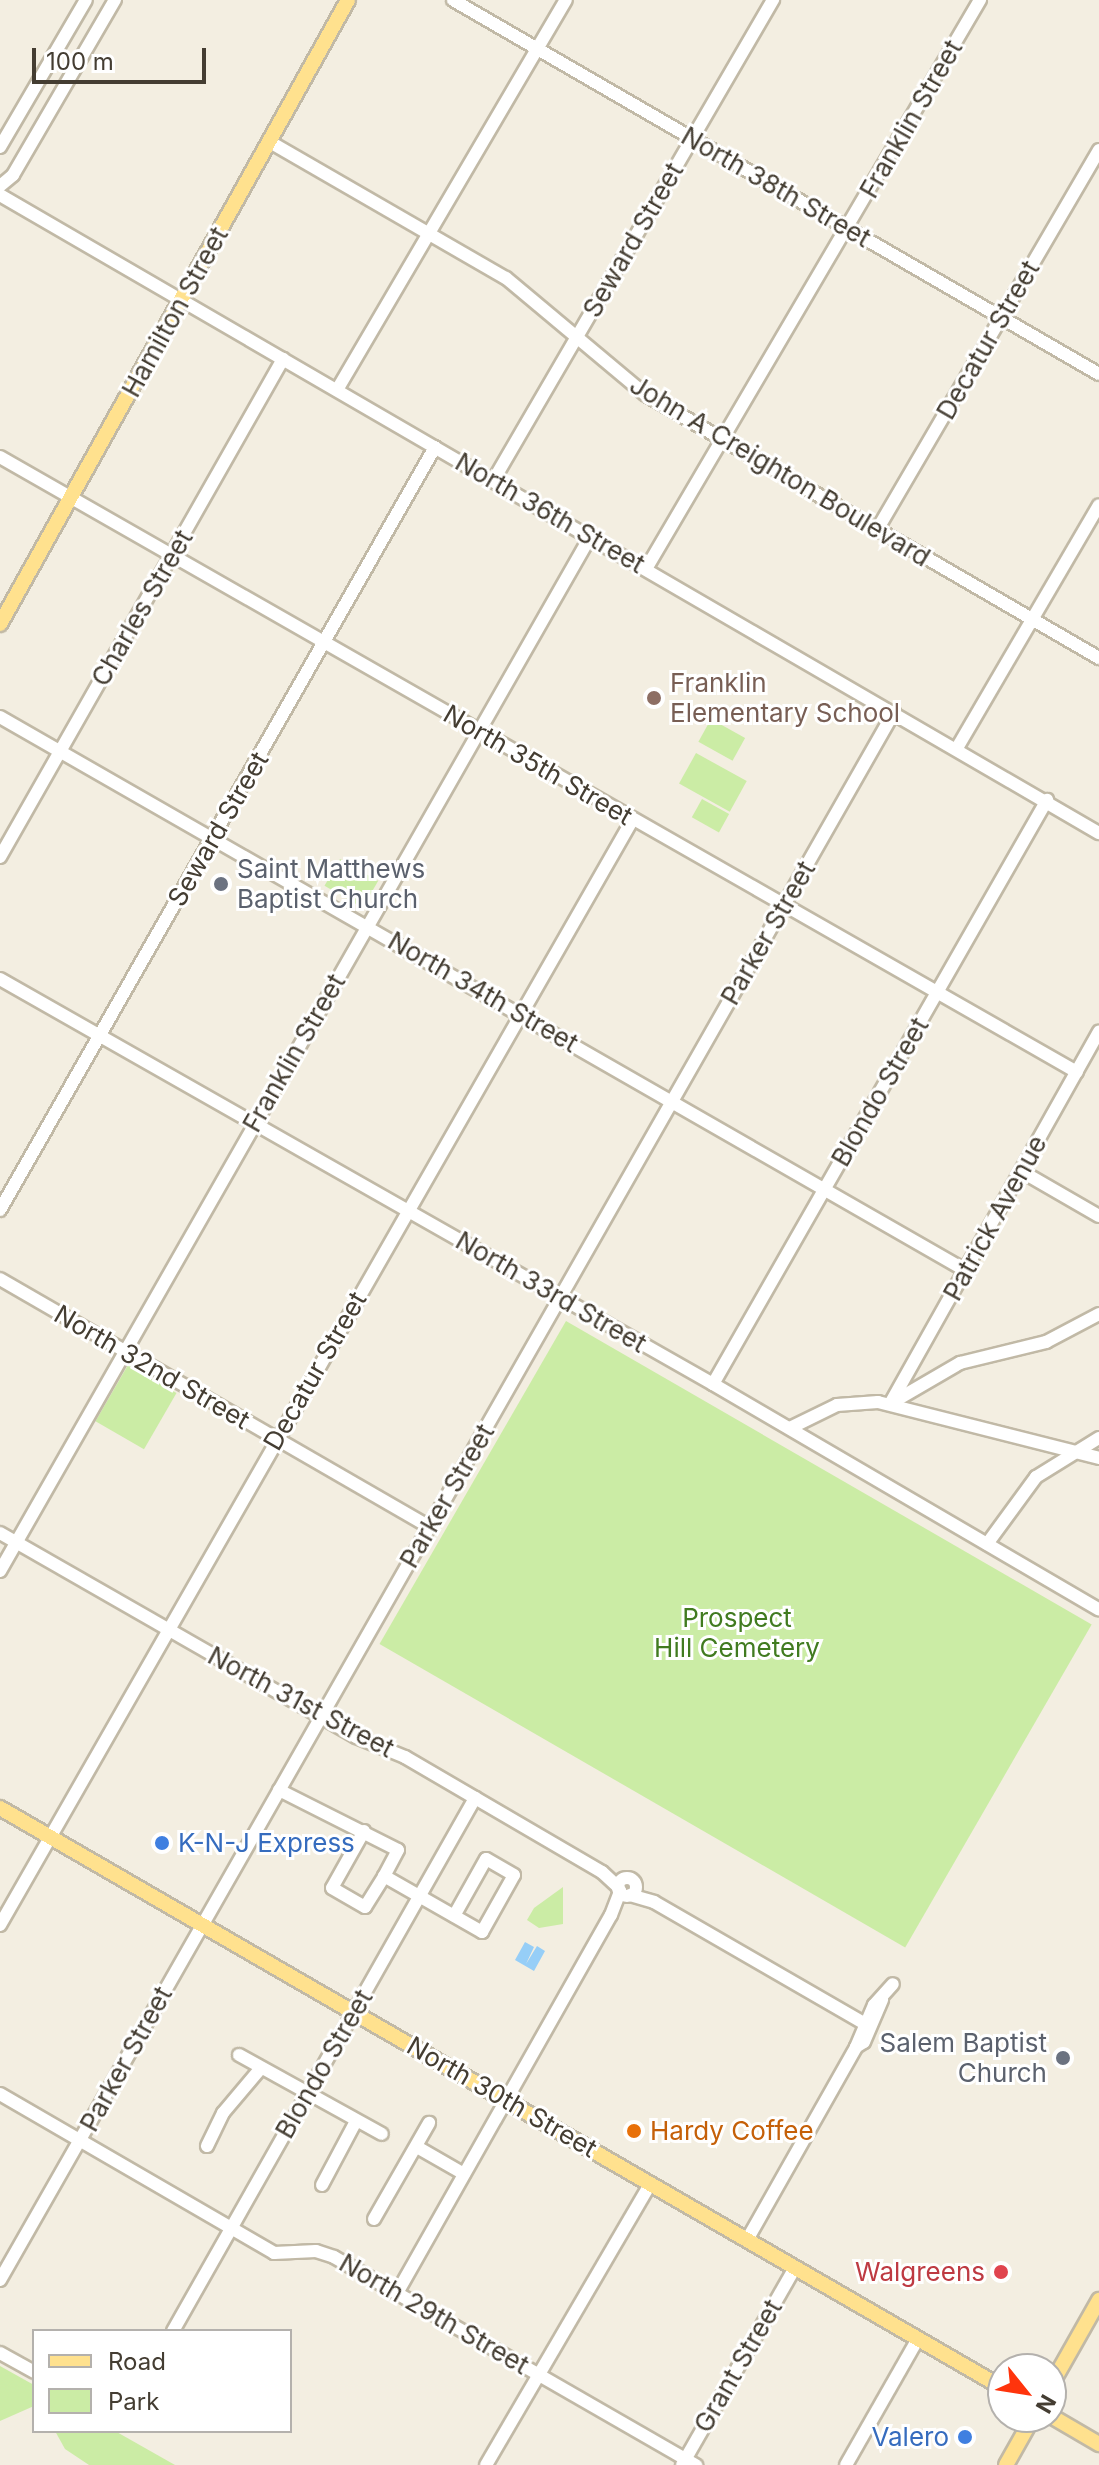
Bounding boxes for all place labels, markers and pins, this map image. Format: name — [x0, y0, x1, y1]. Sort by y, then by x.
place label: Franklin Elementary School — [670, 667, 900, 728]
marker: Franklin Elementary School — [645, 689, 663, 707]
place label: Saint Matthews Baptist Church — [237, 853, 425, 914]
marker: Saint Matthews Baptist Church — [212, 875, 230, 893]
place label: K-N-J Express — [178, 1827, 355, 1859]
marker: K-N-J Express — [153, 1834, 171, 1852]
place label: Salem Baptist Church — [880, 2027, 1047, 2088]
marker: Salem Baptist Church — [1054, 2049, 1072, 2067]
place label: Hardy Coffee — [650, 2115, 814, 2147]
marker: Hardy Coffee — [625, 2122, 643, 2140]
place label: Walgreens — [855, 2256, 985, 2288]
marker: Walgreens — [992, 2263, 1010, 2281]
place label: Valero — [871, 2421, 949, 2453]
marker: Valero — [956, 2428, 974, 2446]

